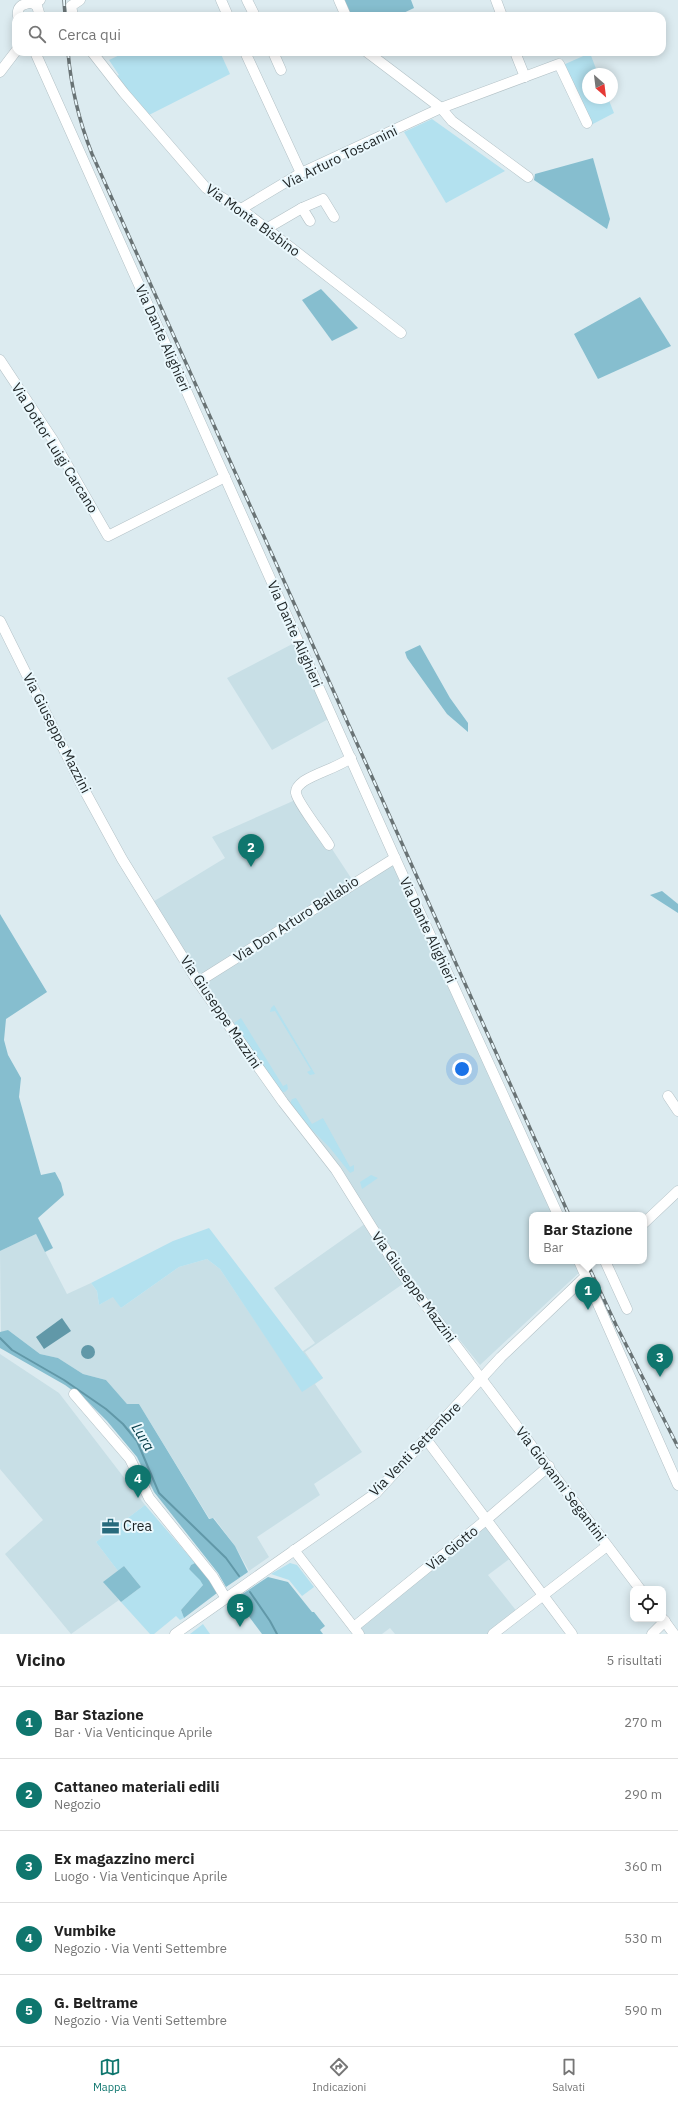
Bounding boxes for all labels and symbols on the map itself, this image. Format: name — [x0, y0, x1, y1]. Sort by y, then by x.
north arrow — [582, 68, 618, 104]
street label: Via Arturo Toscanini — [280, 121, 400, 193]
street label: Via Monte Bisbino — [202, 180, 304, 260]
street label: Via Dante Alighieri — [131, 282, 195, 394]
street label: Via Dottor Luigi Carcano — [8, 380, 102, 517]
street label: Via Dante Alighieri — [263, 578, 327, 690]
street label: Via Giuseppe Mazzini — [19, 670, 95, 796]
pin: 2 — [238, 834, 264, 867]
street label: Via Don Arturo Ballabio — [230, 872, 362, 966]
street label: Via Dante Alighieri — [396, 874, 460, 986]
street label: Via Giuseppe Mazzini — [176, 952, 266, 1072]
your location — [452, 1059, 472, 1079]
street label: Via Giuseppe Mazzini — [368, 1228, 460, 1346]
pin: 1 — [575, 1277, 601, 1310]
pin: 3 — [647, 1344, 673, 1377]
street label: Via Venti Settembre — [365, 1398, 465, 1500]
water label: Lura — [128, 1419, 159, 1455]
street label: Via Giovanni Segantini — [512, 1423, 610, 1545]
pin: 4 — [125, 1465, 151, 1498]
office icon: Crea — [100, 1516, 120, 1536]
place label: Crea — [123, 1517, 152, 1535]
street label: Via Giotto — [422, 1522, 482, 1574]
pin: 5 — [227, 1594, 253, 1627]

